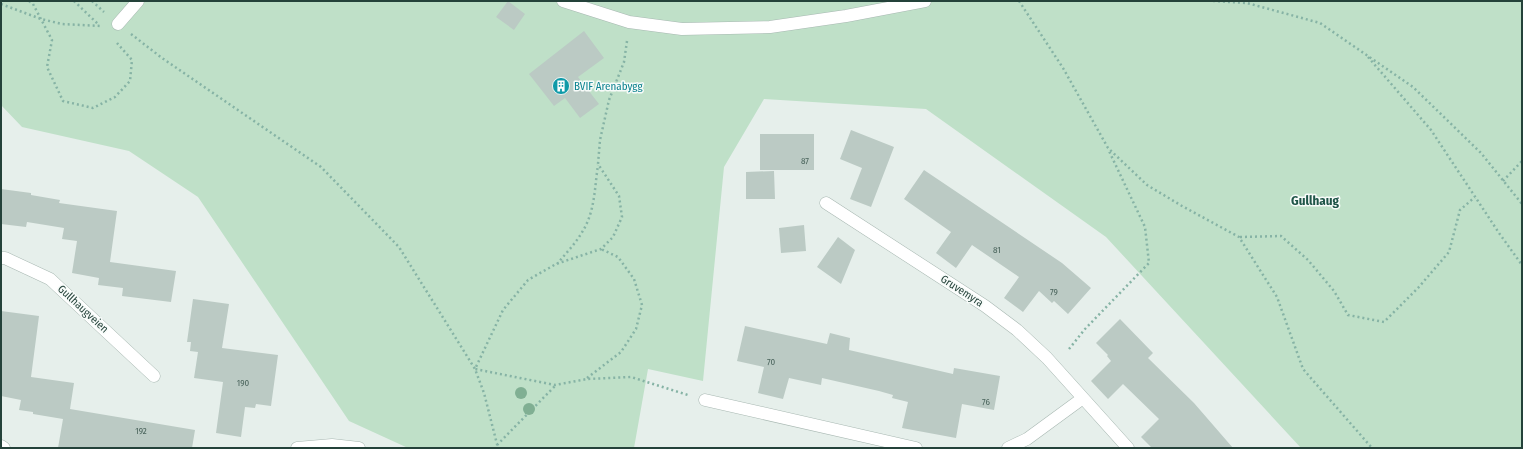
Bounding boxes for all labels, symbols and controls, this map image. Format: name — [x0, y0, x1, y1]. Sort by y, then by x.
building icon: BVIF Arenabygg — [551, 76, 571, 96]
place label: BVIF Arenabygg — [574, 80, 644, 93]
house number: 87 — [801, 156, 809, 166]
district label: Gullhaug — [1291, 193, 1340, 208]
house number: 81 — [993, 245, 1001, 255]
street label: Gruvemyra — [938, 272, 986, 310]
street label: Gullhaugveien — [55, 282, 111, 336]
house number: 79 — [1050, 287, 1058, 297]
house number: 70 — [767, 357, 775, 367]
house number: 190 — [237, 378, 250, 388]
house number: 76 — [982, 397, 990, 407]
house number: 192 — [135, 426, 147, 436]

